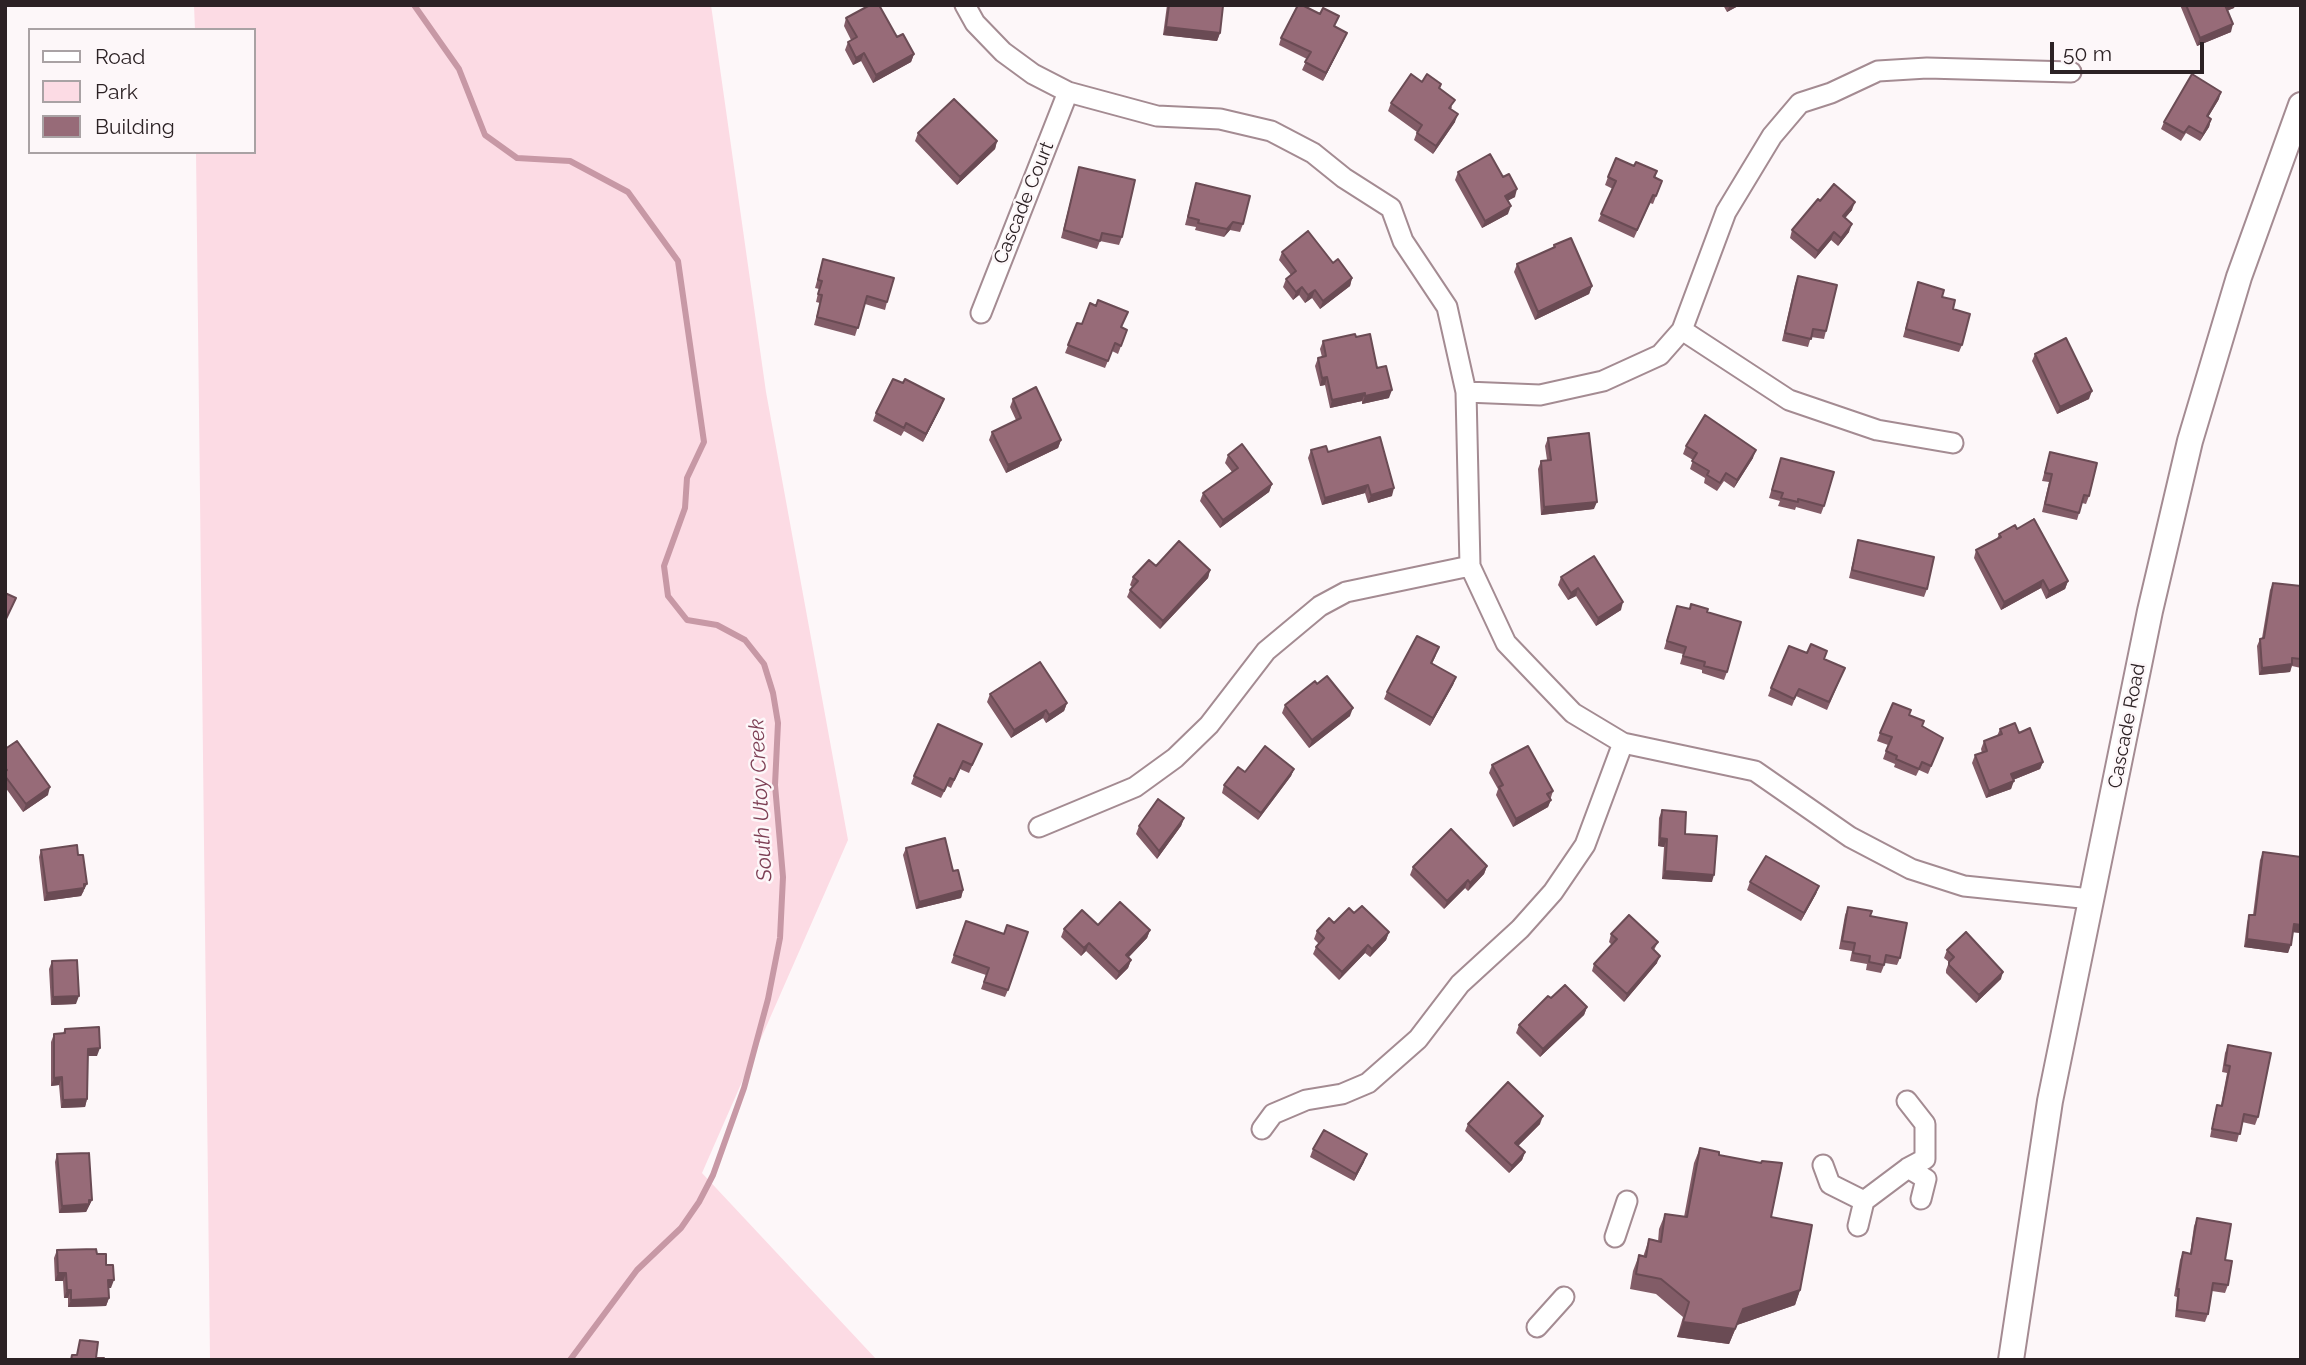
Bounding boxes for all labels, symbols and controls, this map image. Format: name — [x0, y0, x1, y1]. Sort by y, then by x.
legend — [28, 28, 256, 154]
scale bar — [2054, 28, 2208, 72]
text: 50 m — [2063, 41, 2112, 66]
text: Road — [95, 44, 145, 69]
text: Park — [95, 79, 138, 104]
text: Building — [95, 114, 175, 139]
street label: Cascade Court — [989, 139, 1059, 267]
street label: Cascade Road — [2104, 662, 2150, 790]
water label: South Utoy Creek — [744, 718, 778, 882]

